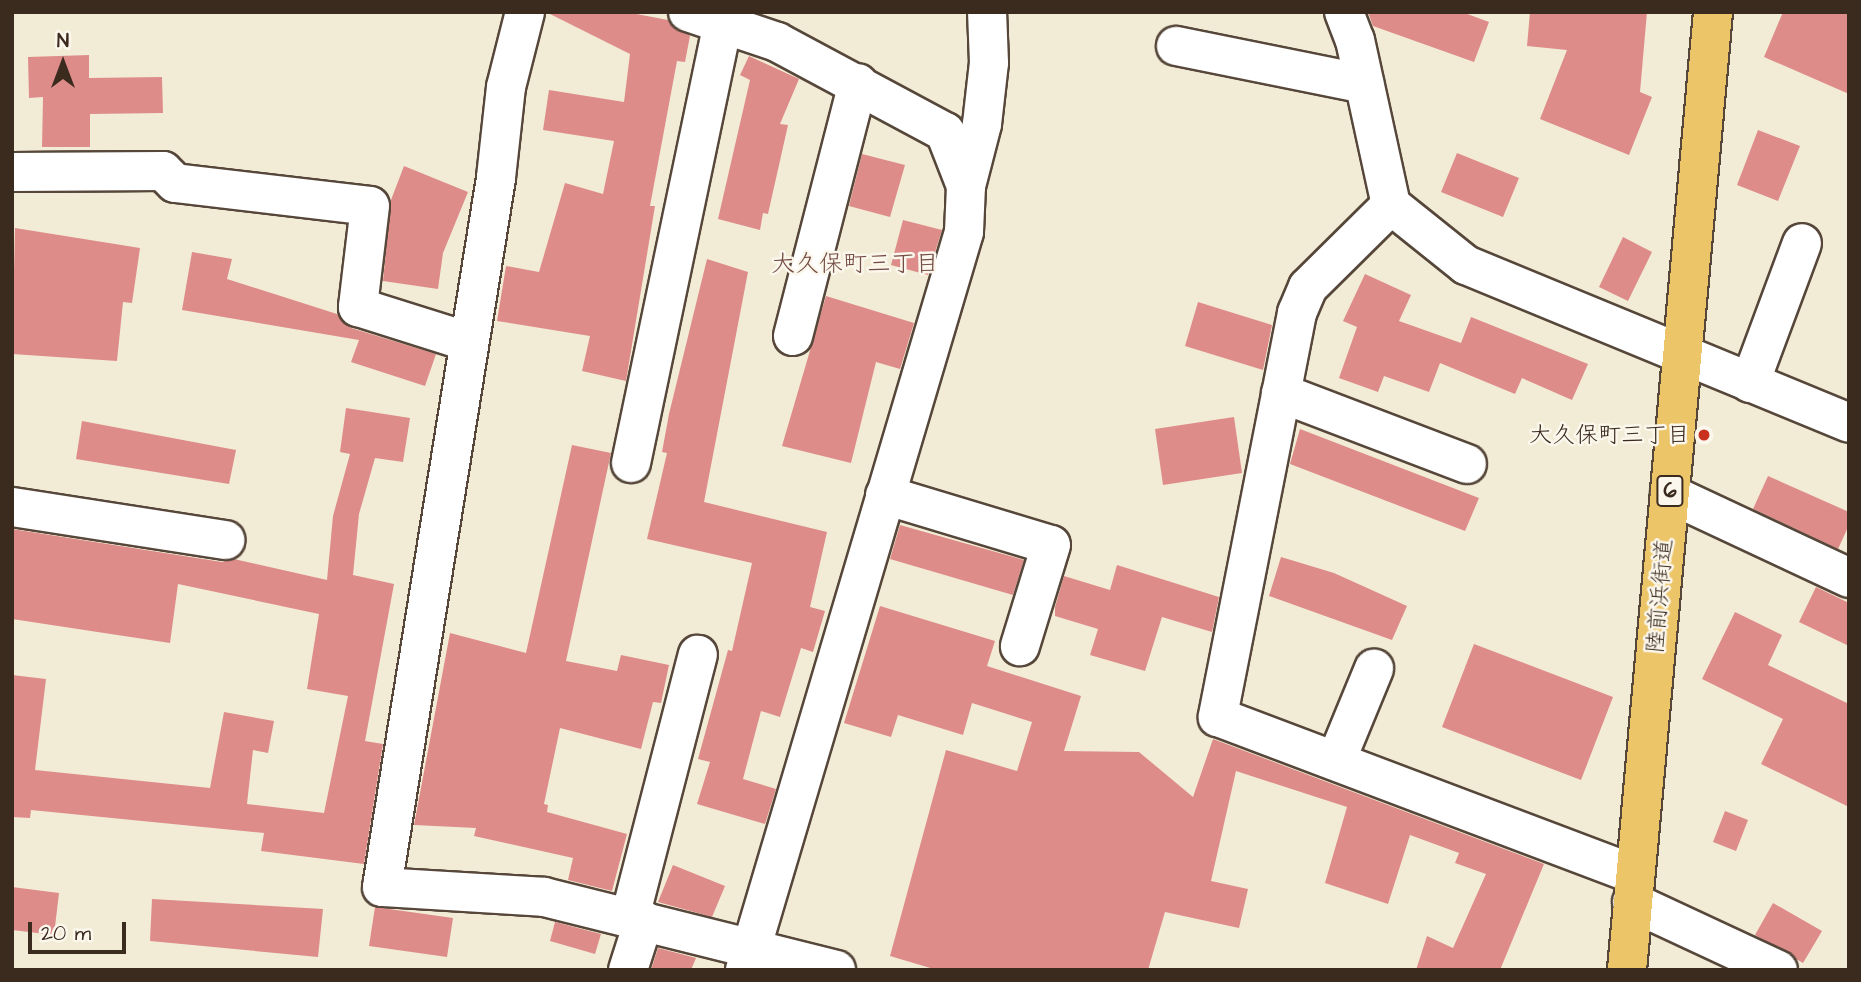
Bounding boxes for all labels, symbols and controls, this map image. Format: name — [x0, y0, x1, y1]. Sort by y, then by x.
north arrow — [28, 28, 98, 98]
text: N — [57, 28, 69, 55]
district label: 大久保町三丁目 — [771, 251, 939, 279]
place label: 大久保町三丁目 — [1529, 421, 1690, 449]
marker: 大久保町三丁目 — [1696, 427, 1712, 443]
road number: 6 — [1656, 474, 1684, 508]
street label: 陸前浜街道 — [1641, 538, 1679, 654]
scale bar — [32, 908, 130, 952]
text: 20 m — [41, 919, 91, 948]

